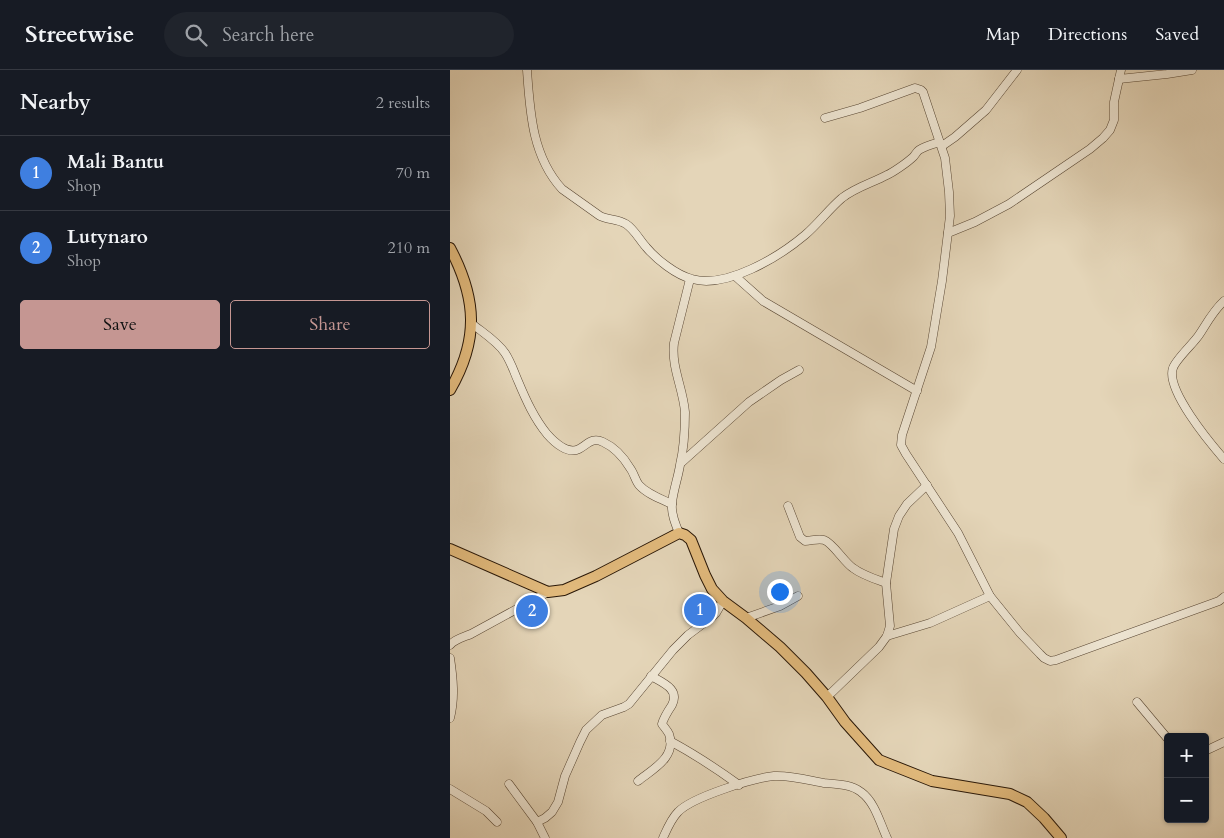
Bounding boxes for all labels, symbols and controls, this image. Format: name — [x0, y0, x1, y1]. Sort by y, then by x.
search box — [164, 12, 514, 57]
text: Streetwise — [25, 18, 134, 51]
icon: search — [182, 21, 210, 49]
text: Search here — [222, 22, 314, 48]
text: Map — [986, 22, 1020, 47]
text: Directions — [1048, 22, 1127, 47]
text: Saved — [1155, 22, 1199, 47]
text: Nearby — [20, 88, 91, 117]
text: 2 results — [376, 92, 430, 114]
text: Mali Bantu — [67, 149, 164, 175]
text: 1 — [32, 162, 40, 184]
text: 70 m — [396, 162, 430, 184]
text: Shop — [67, 175, 101, 197]
text: Lutynaro — [67, 224, 148, 250]
text: 2 — [32, 237, 40, 259]
text: 210 m — [388, 237, 430, 259]
text: Shop — [67, 250, 101, 272]
button: Save — [20, 300, 220, 349]
button: Share — [230, 300, 430, 349]
your location — [767, 579, 793, 605]
pin: 1 — [684, 591, 716, 629]
pin: 2 — [516, 592, 548, 630]
map controls — [1164, 733, 1209, 823]
button: + — [1164, 733, 1209, 778]
button: − — [1164, 778, 1209, 823]

